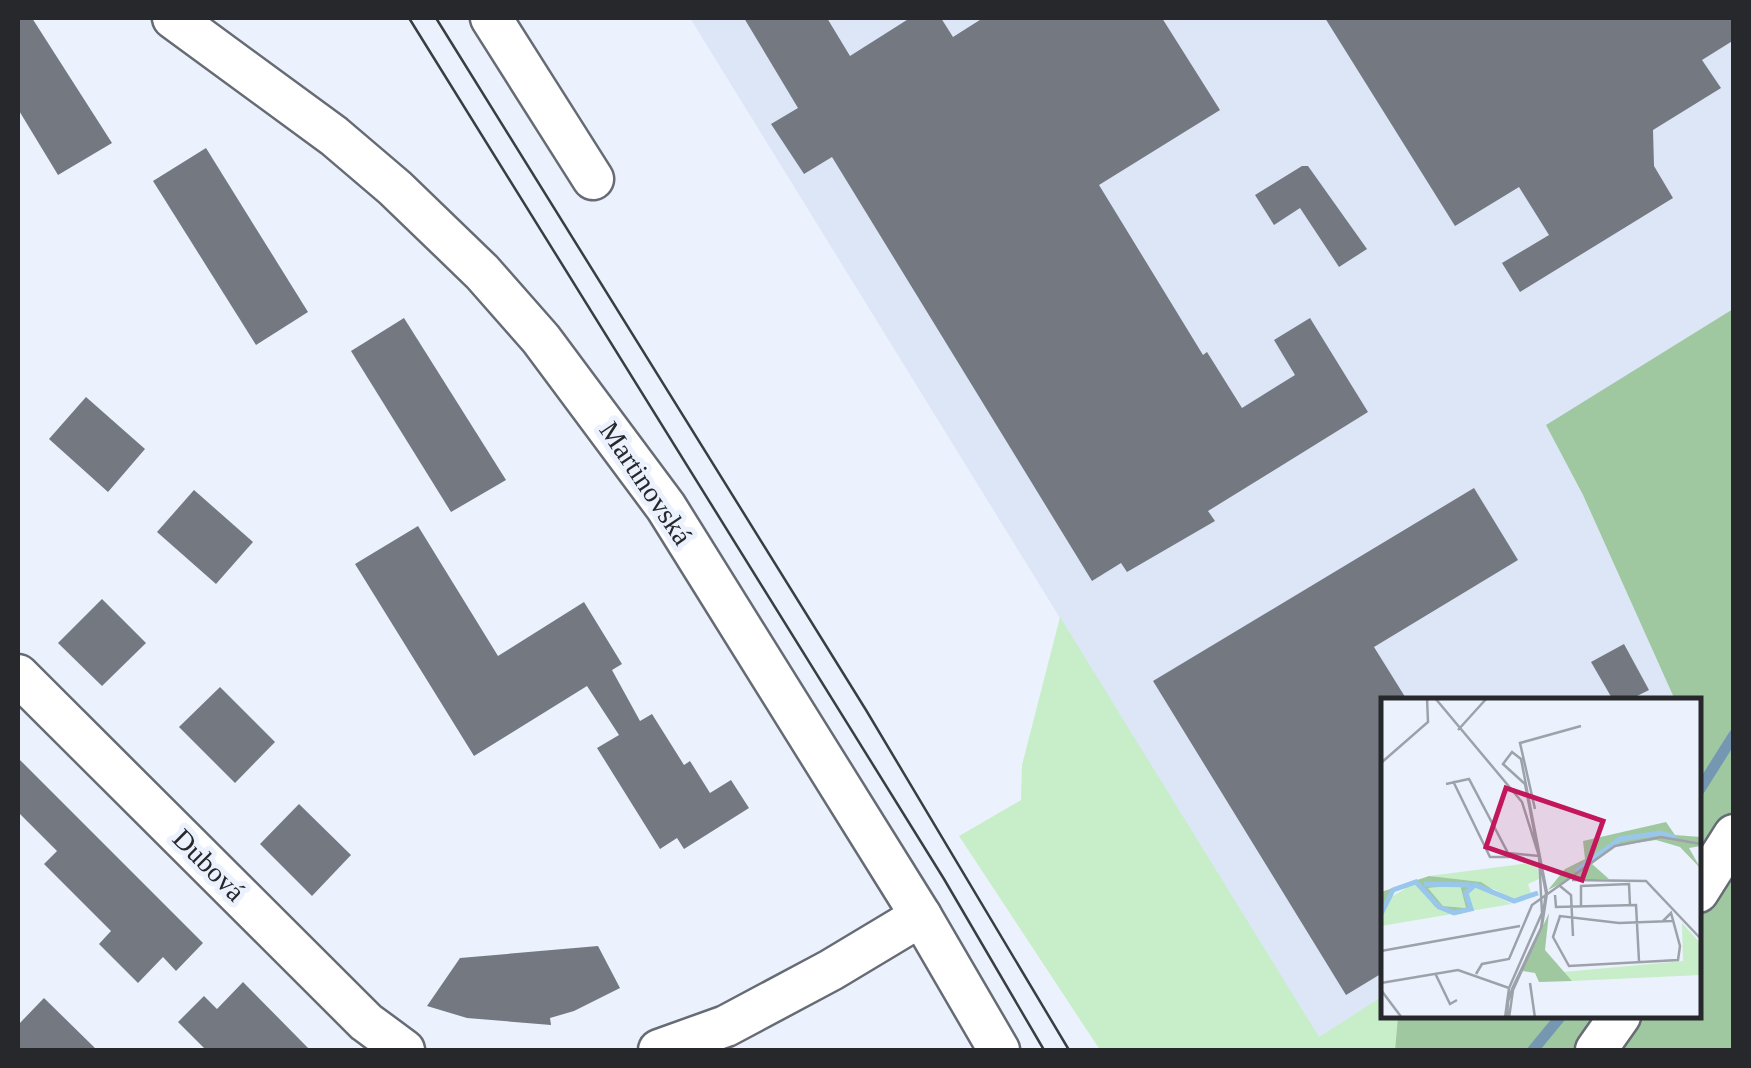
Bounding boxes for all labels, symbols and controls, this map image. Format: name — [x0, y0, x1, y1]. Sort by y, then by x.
street label: Martinovská — [594, 416, 699, 551]
inset map — [1381, 698, 1701, 1018]
street label: Dubová — [167, 823, 252, 908]

